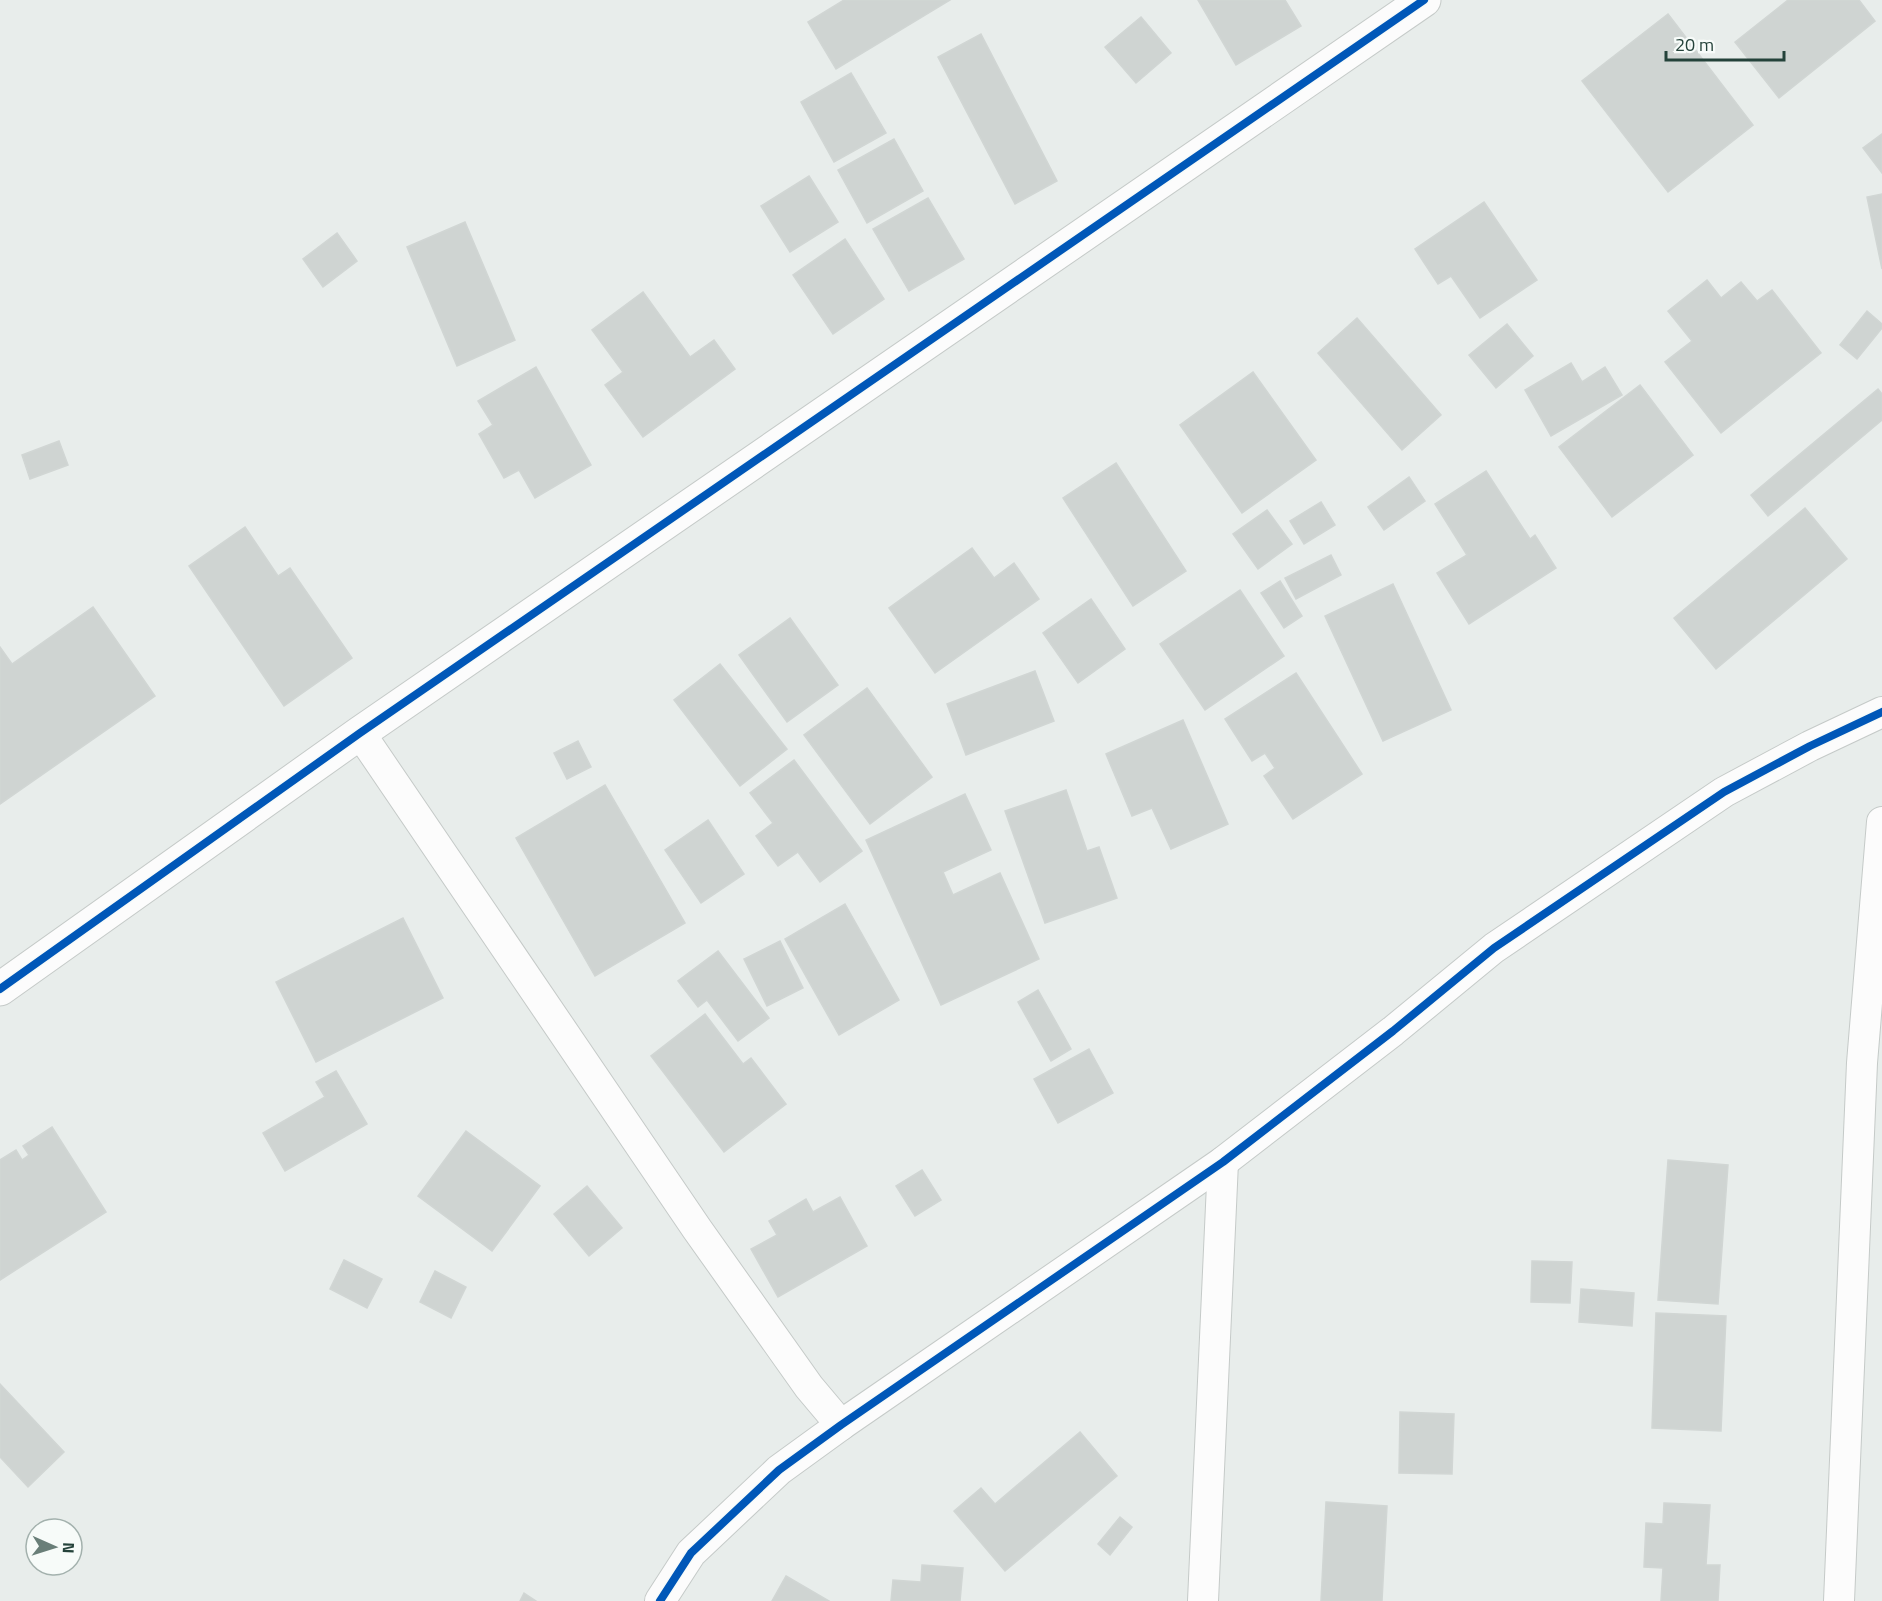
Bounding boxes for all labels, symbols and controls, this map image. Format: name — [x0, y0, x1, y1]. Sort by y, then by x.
scale bar — [1666, 24, 1784, 62]
text: 20 m — [1675, 31, 1714, 58]
north arrow — [24, 1517, 84, 1577]
text: N — [57, 1542, 81, 1554]

